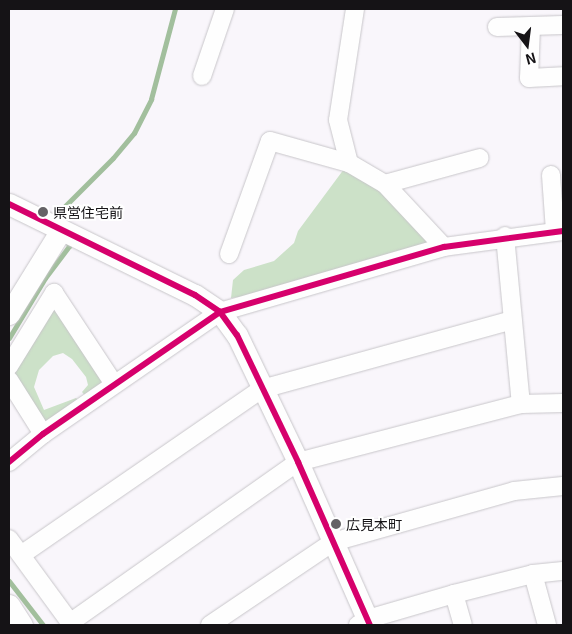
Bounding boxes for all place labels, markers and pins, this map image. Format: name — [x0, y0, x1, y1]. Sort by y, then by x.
place label: 県営住宅前 — [53, 204, 123, 220]
marker: 県営住宅前 — [37, 206, 49, 218]
place label: 広見本町 — [346, 516, 402, 532]
marker: 広見本町 — [330, 518, 342, 530]

